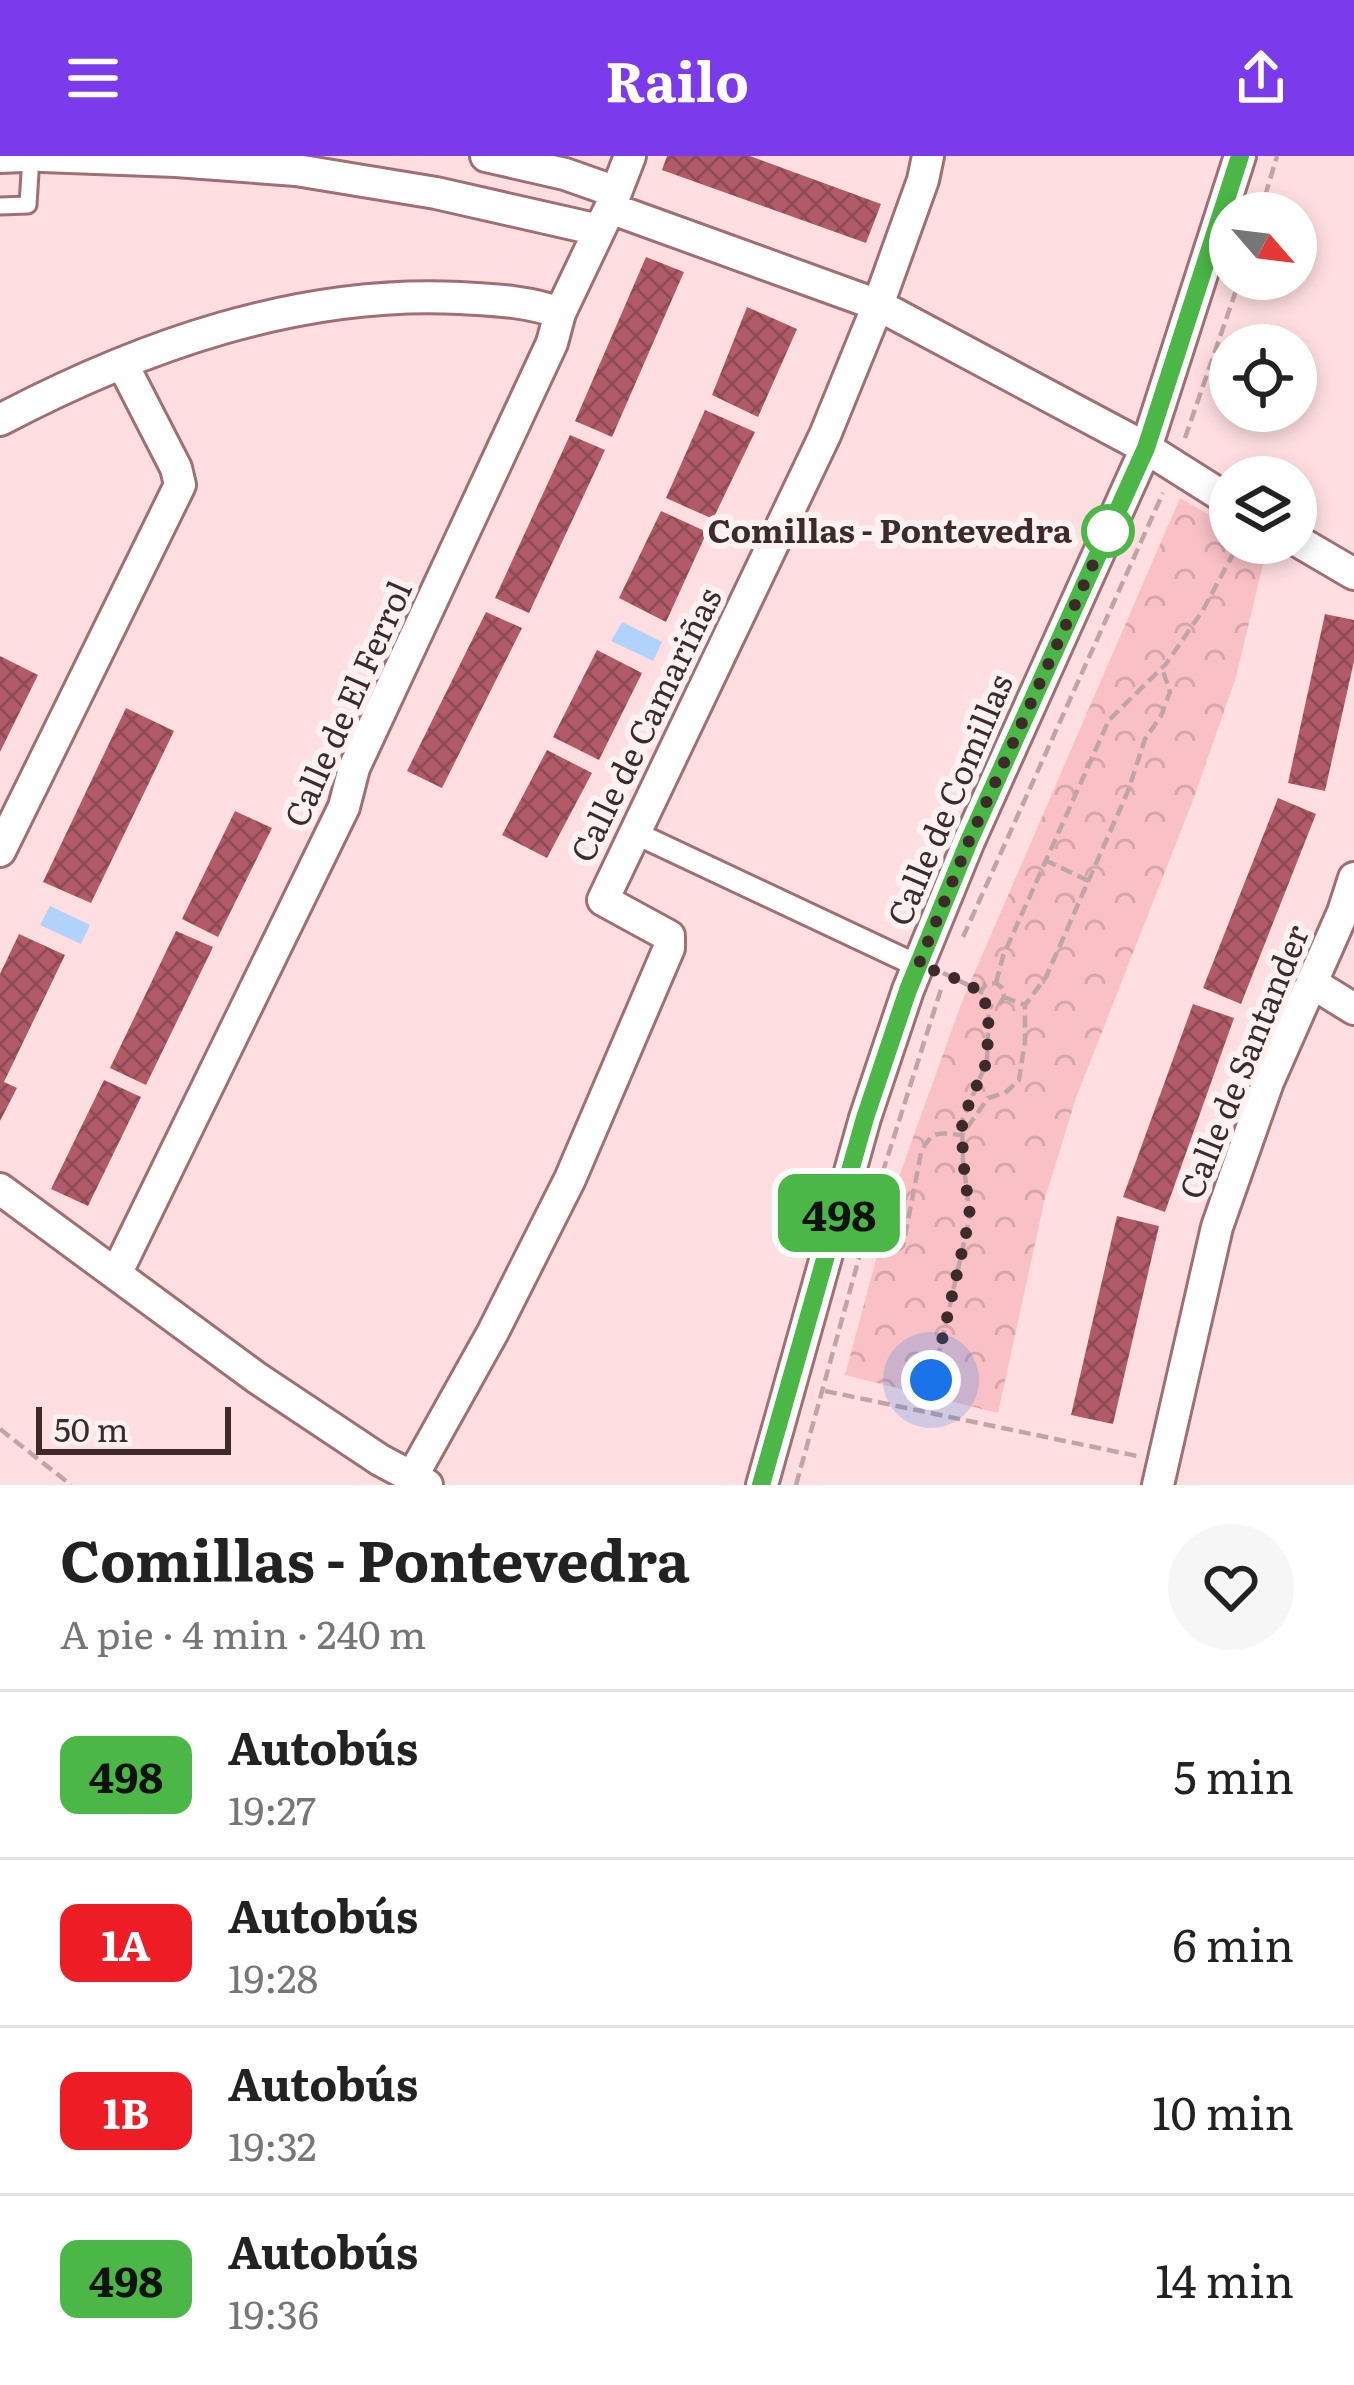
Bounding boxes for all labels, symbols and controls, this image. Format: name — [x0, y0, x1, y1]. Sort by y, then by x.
text: Railo — [605, 38, 749, 119]
icon: menu — [60, 45, 126, 111]
icon: share — [1228, 45, 1294, 111]
north arrow — [1209, 192, 1317, 300]
map controls — [1209, 192, 1317, 564]
button: locate — [1209, 324, 1317, 432]
button: layers — [1209, 456, 1317, 564]
place label: Comillas - Pontevedra — [707, 504, 1073, 553]
marker: Comillas - Pontevedra — [1083, 506, 1133, 556]
street label: Calle de El Ferrol — [270, 572, 422, 834]
street label: Calle de Camariñas — [556, 578, 732, 870]
street label: Calle de Comillas — [873, 666, 1023, 932]
street label: Calle de Santander — [1164, 916, 1319, 1205]
line badge: 498 — [770, 1174, 908, 1252]
text: 498 — [802, 1182, 876, 1244]
your location — [901, 1350, 961, 1410]
scale bar — [36, 1401, 231, 1454]
text: 50 m — [54, 1403, 128, 1452]
text: Comillas - Pontevedra — [60, 1515, 690, 1600]
button: heart — [1168, 1524, 1294, 1650]
text: A pie · 4 min · 240 m — [60, 1603, 426, 1661]
text: Autobús — [228, 1712, 418, 1779]
text: 5 min — [1174, 1741, 1294, 1808]
text: 498 — [89, 1744, 163, 1806]
text: 19:27 — [228, 1779, 316, 1837]
text: Autobús — [228, 1880, 418, 1947]
text: 6 min — [1172, 1909, 1294, 1976]
text: 1A — [101, 1912, 151, 1974]
text: 19:28 — [228, 1947, 318, 2005]
text: Autobús — [228, 2048, 418, 2115]
text: 10 min — [1152, 2077, 1294, 2144]
text: 1B — [103, 2080, 149, 2142]
text: 19:32 — [228, 2115, 317, 2173]
text: Autobús — [228, 2216, 418, 2283]
text: 14 min — [1155, 2245, 1294, 2312]
text: 498 — [89, 2248, 163, 2310]
text: 19:36 — [228, 2283, 319, 2341]

